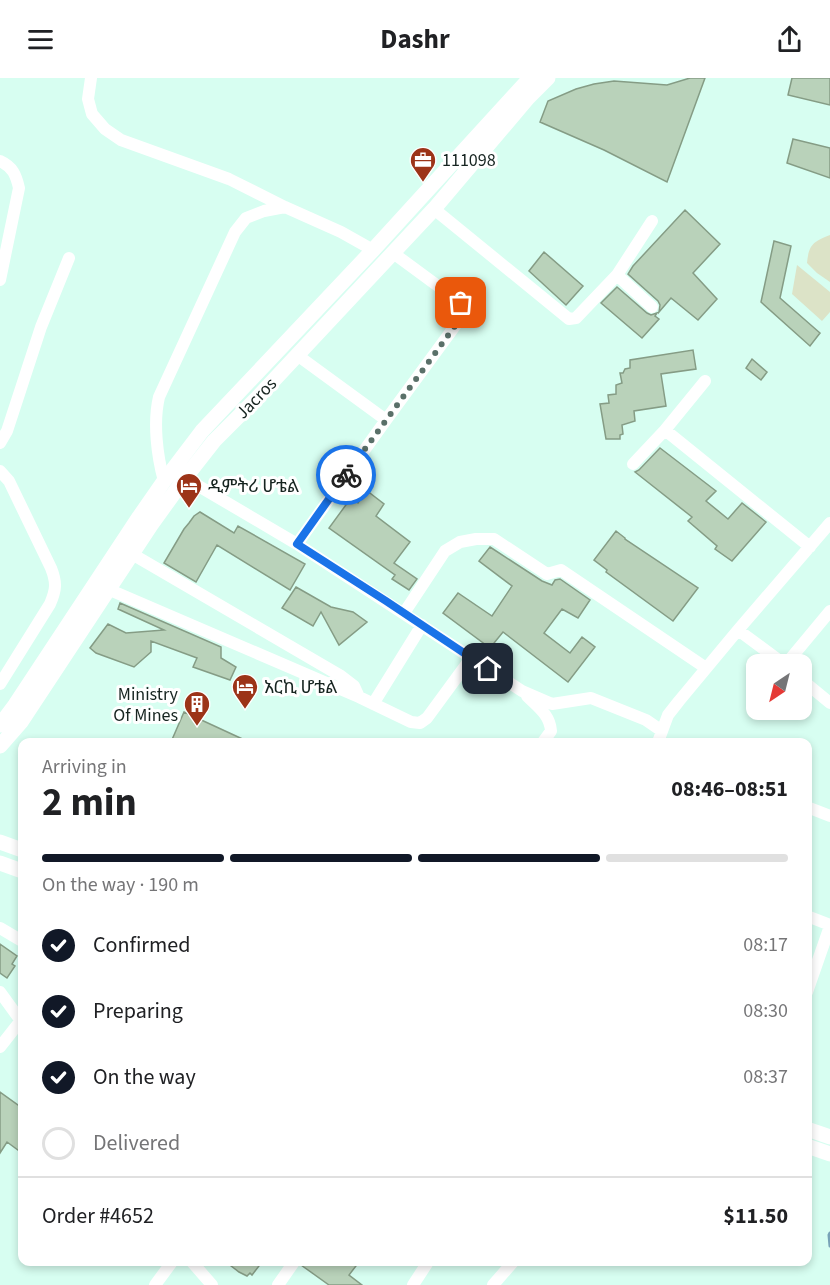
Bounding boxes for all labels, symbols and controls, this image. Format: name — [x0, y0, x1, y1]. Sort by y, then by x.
text: Dashr — [380, 20, 450, 59]
icon: menu — [24, 23, 57, 56]
icon: share — [773, 23, 806, 56]
office icon: 111098 — [408, 145, 438, 183]
place label: 111098 — [442, 148, 496, 173]
pin — [435, 277, 486, 328]
icon: bag — [444, 286, 477, 319]
street label: Jacros — [230, 372, 282, 425]
courier — [316, 445, 376, 505]
icon: bike — [330, 459, 363, 492]
hotel icon: ዲምትሪ ሆቴል — [174, 471, 204, 509]
place label: ዲምትሪ ሆቴል — [208, 474, 299, 499]
pin — [462, 643, 513, 694]
icon: home — [471, 652, 504, 685]
north arrow — [746, 654, 812, 720]
map controls — [746, 654, 812, 720]
hotel icon: አርኪ ሆቴል — [230, 672, 260, 710]
place label: አርኪ ሆቴል — [264, 675, 338, 700]
place label: Ministry Of Mines — [113, 682, 179, 728]
building icon: Ministry Of Mines — [182, 689, 212, 727]
text: Arriving in — [42, 753, 127, 781]
text: 08:46–08:51 — [671, 773, 788, 805]
text: 2 min — [42, 775, 137, 831]
text: On the way · 190 m — [42, 871, 199, 899]
icon: check — [42, 929, 75, 962]
text: Confirmed — [93, 929, 190, 961]
text: 08:17 — [743, 931, 788, 959]
icon: check — [42, 995, 75, 1028]
text: Preparing — [93, 995, 183, 1027]
text: 08:30 — [743, 997, 788, 1025]
icon: check — [42, 1061, 75, 1094]
text: On the way — [93, 1061, 196, 1093]
text: 08:37 — [743, 1063, 788, 1091]
text: Delivered — [93, 1127, 180, 1159]
text: Order #4652 — [42, 1200, 154, 1232]
text: $11.50 — [723, 1200, 788, 1232]

